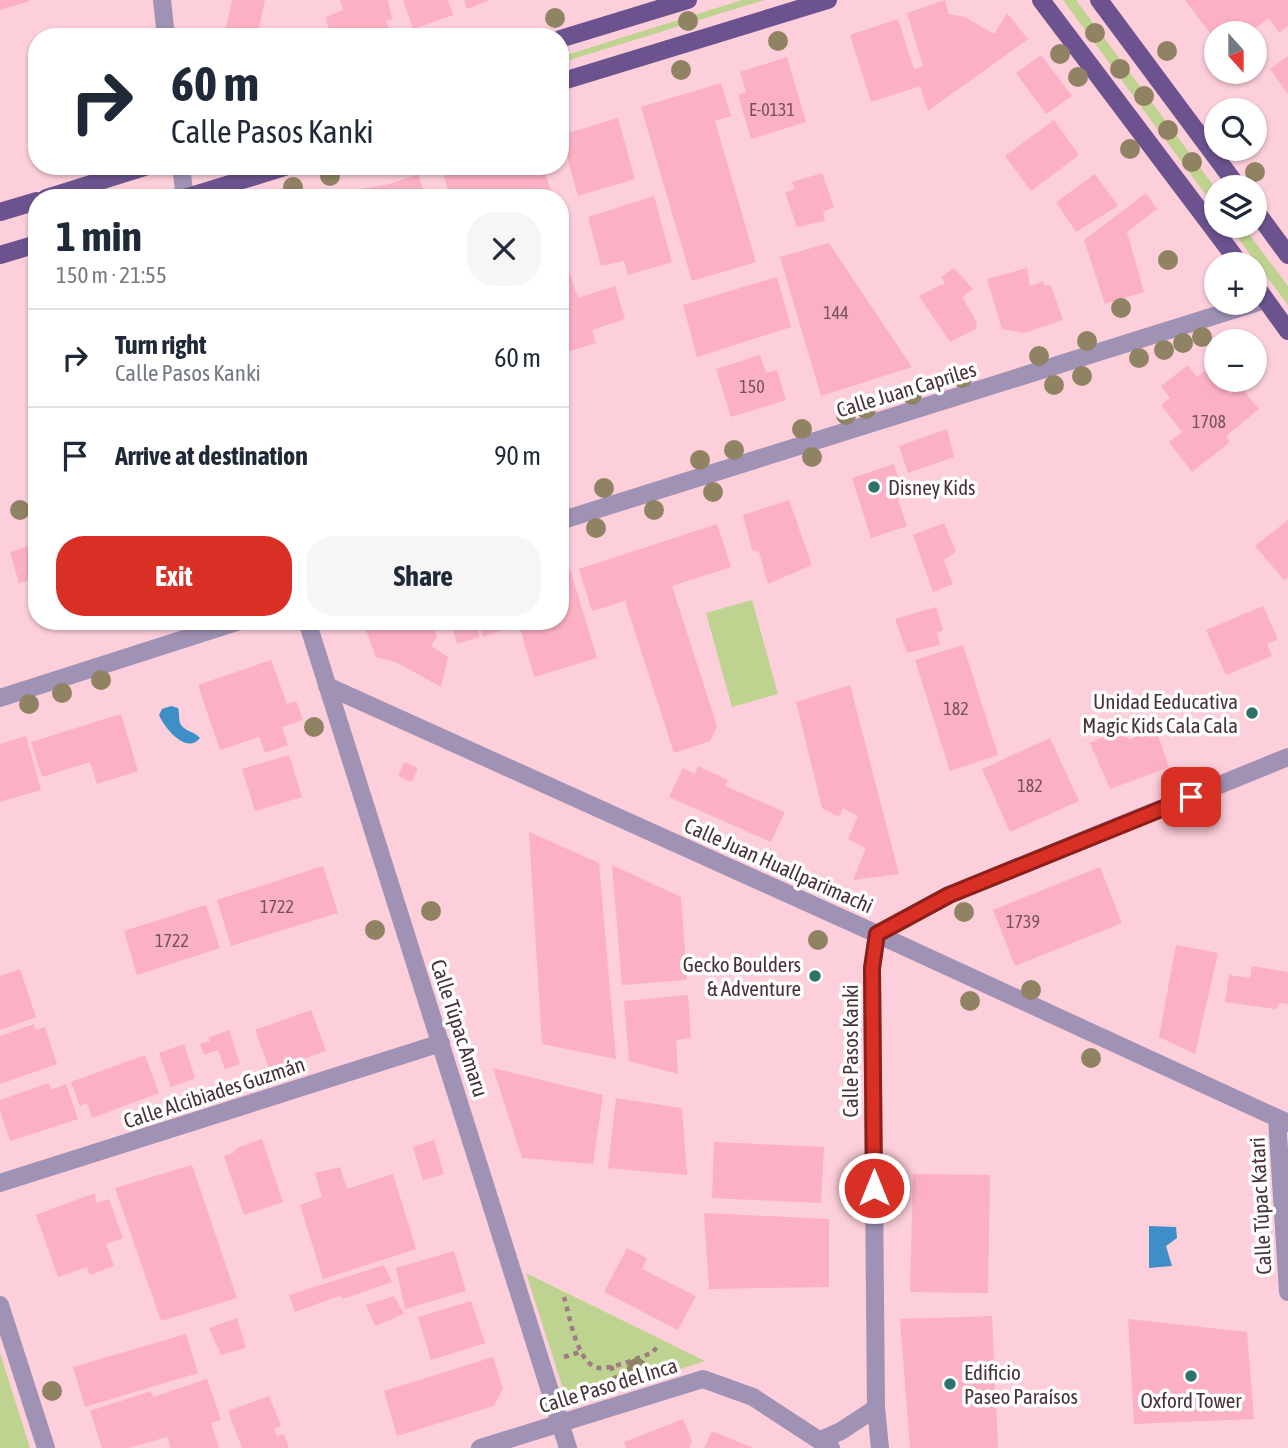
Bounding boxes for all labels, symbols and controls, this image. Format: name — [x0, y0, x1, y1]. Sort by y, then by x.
north arrow — [1204, 21, 1267, 84]
map controls — [1204, 21, 1267, 392]
text: 60 m — [171, 55, 259, 111]
icon: right — [56, 56, 147, 147]
button: search — [1204, 98, 1267, 161]
house number: E-0131 — [749, 99, 795, 120]
text: Calle Pasos Kanki — [171, 113, 374, 150]
button: layers — [1204, 175, 1267, 238]
text: 1 min — [56, 212, 142, 260]
button: close — [467, 212, 541, 286]
button: + — [1204, 252, 1267, 315]
text: 150 m · 21:55 — [56, 262, 167, 288]
house number: 144 — [823, 302, 849, 323]
button: − — [1204, 329, 1267, 392]
text: Turn right — [115, 330, 206, 360]
icon: right — [56, 339, 94, 377]
text: 60 m — [494, 343, 541, 373]
street label: Calle Juan Capriles — [833, 356, 979, 422]
text: Calle Pasos Kanki — [115, 360, 261, 386]
house number: 150 — [739, 376, 765, 397]
house number: 1708 — [1192, 411, 1226, 432]
icon: arrive — [56, 437, 94, 475]
text: Arrive at destination — [115, 441, 308, 471]
text: 90 m — [494, 441, 541, 471]
place label: Disney Kids — [888, 475, 976, 499]
marker: Disney Kids — [866, 479, 882, 495]
button: Exit — [56, 536, 292, 616]
button: Share — [306, 536, 541, 616]
place label: Unidad Eeducativa Magic Kids Cala Cala — [1082, 689, 1238, 737]
house number: 182 — [943, 698, 969, 719]
marker: Unidad Eeducativa Magic Kids Cala Cala — [1244, 705, 1260, 721]
pin — [1161, 767, 1221, 827]
house number: 182 — [1017, 775, 1043, 796]
icon: arrive — [1172, 778, 1210, 816]
street label: Calle Juan Huallparimachi — [681, 813, 877, 917]
house number: 1722 — [260, 896, 294, 917]
house number: 1739 — [1006, 911, 1040, 932]
house number: 1722 — [155, 930, 189, 951]
place label: Gecko Boulders & Adventure — [683, 952, 801, 1000]
street label: Calle Túpac Amaru — [427, 956, 493, 1100]
marker: Gecko Boulders & Adventure — [807, 968, 823, 984]
street label: Calle Pasos Kanki — [838, 984, 862, 1118]
street label: Calle Alcibiades Guzmán — [120, 1051, 308, 1133]
street label: Calle Túpac Katari — [1244, 1137, 1276, 1275]
position arrow — [837, 1151, 911, 1225]
street label: Calle Paso del Inca — [536, 1353, 680, 1417]
place label: Edificio Paseo Paraísos — [964, 1360, 1078, 1408]
marker: Oxford Tower — [1183, 1368, 1199, 1384]
marker: Edificio Paseo Paraísos — [942, 1376, 958, 1392]
place label: Oxford Tower — [1140, 1388, 1242, 1412]

